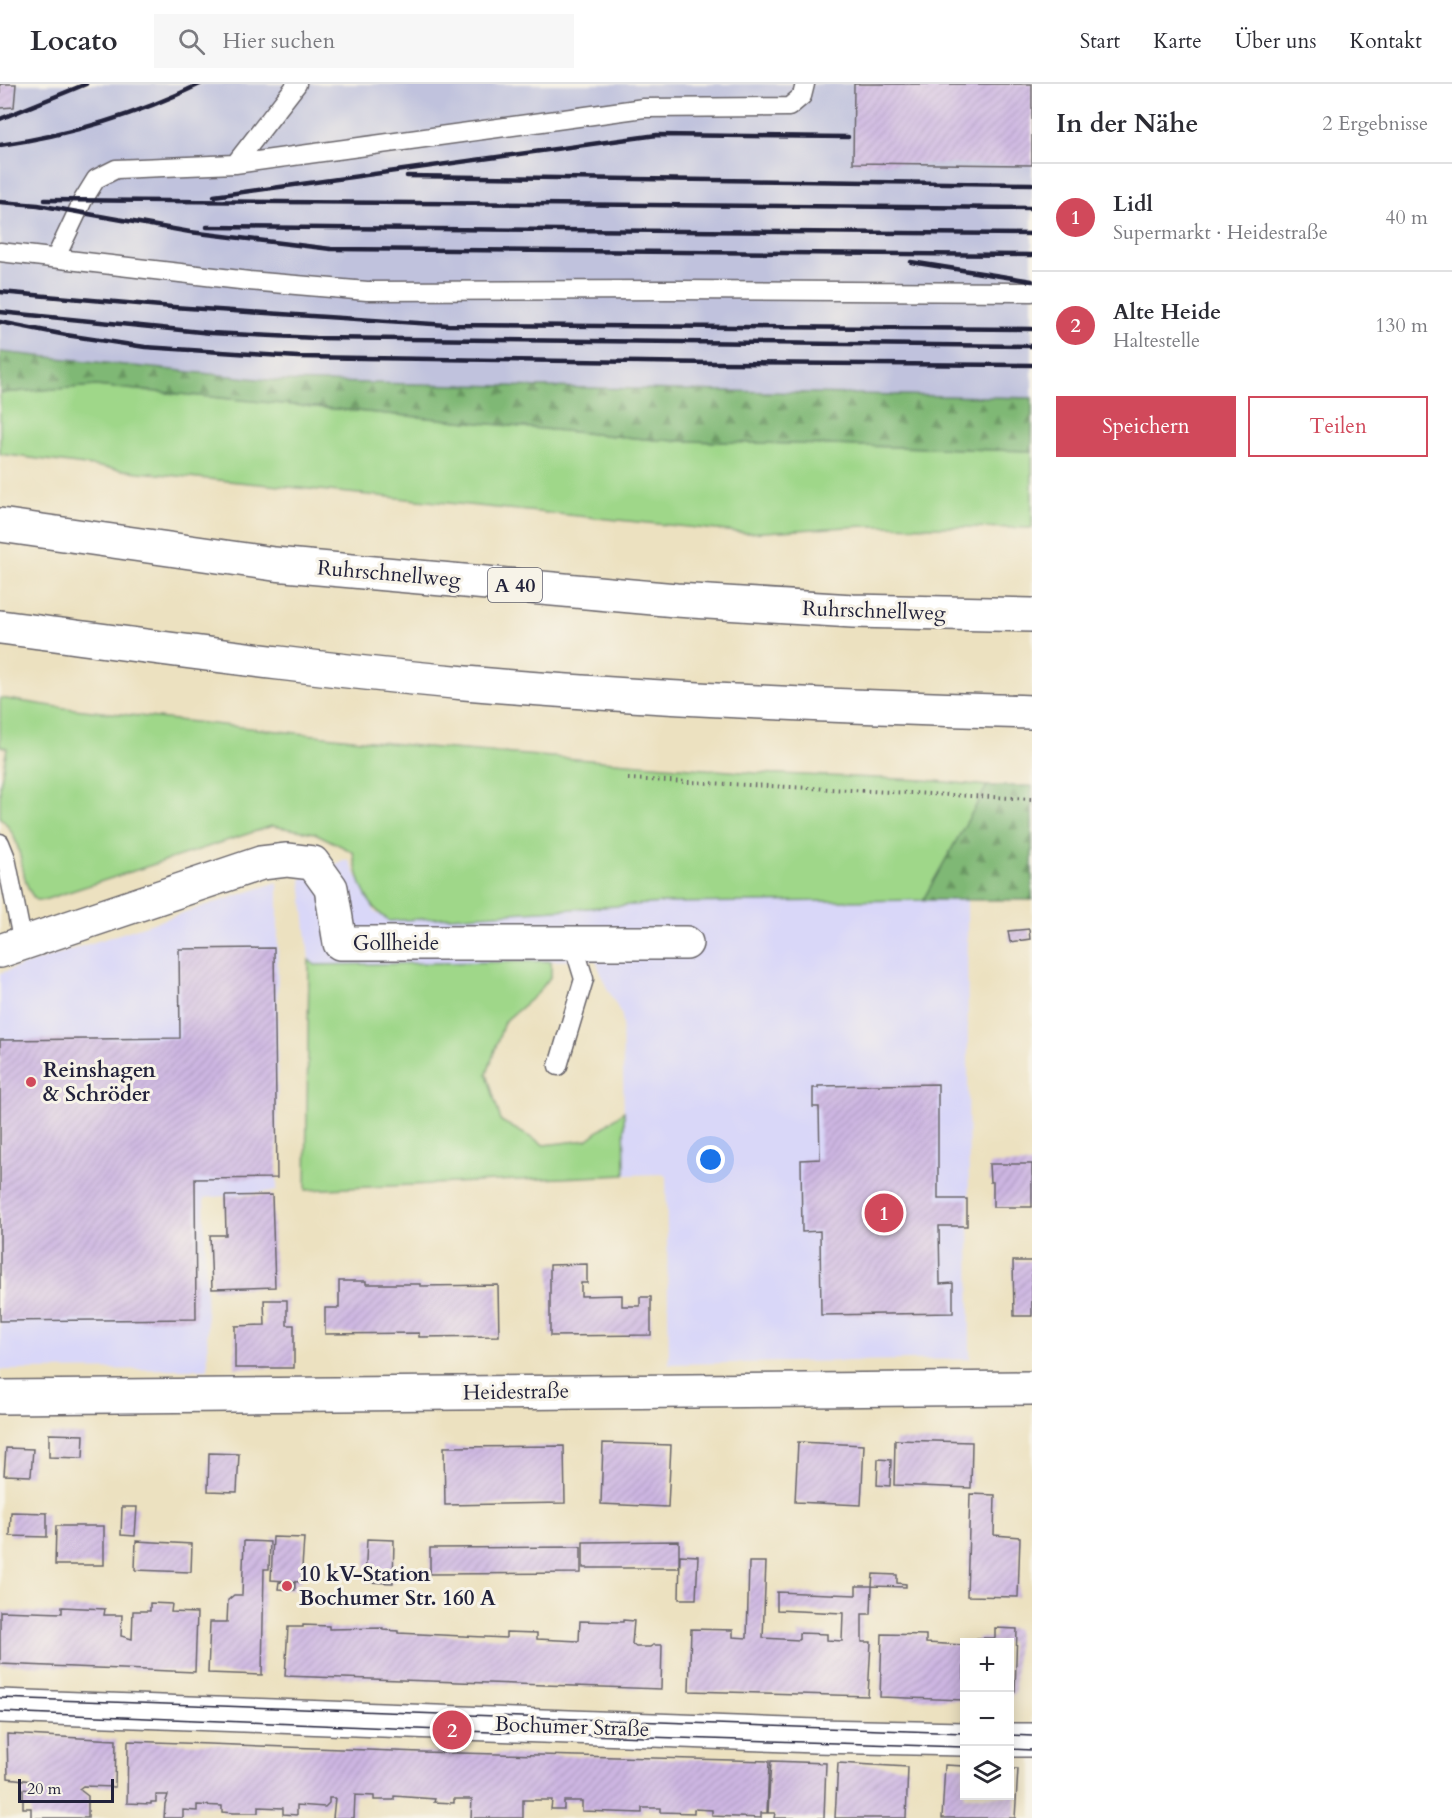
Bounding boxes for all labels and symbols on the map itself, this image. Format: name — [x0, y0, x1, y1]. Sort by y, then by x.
street label: Ruhrschnellweg — [316, 553, 462, 595]
road number: A 40 — [488, 568, 542, 602]
street label: Ruhrschnellweg — [802, 594, 947, 628]
street label: Gollheide — [353, 929, 439, 958]
place label: Reinshagen & Schröder — [43, 1056, 156, 1109]
marker: Reinshagen & Schröder — [24, 1075, 38, 1089]
your location — [696, 1145, 725, 1174]
pin: 1 — [864, 1190, 904, 1236]
street label: Heidestraße — [463, 1377, 569, 1407]
place label: 10 kV-Station Bochumer Str. 160 A — [299, 1560, 496, 1613]
marker: 10 kV-Station Bochumer Str. 160 A — [280, 1579, 294, 1593]
pin: 2 — [432, 1708, 472, 1752]
street label: Bochumer Straße — [494, 1710, 650, 1744]
scale bar — [18, 1776, 114, 1804]

